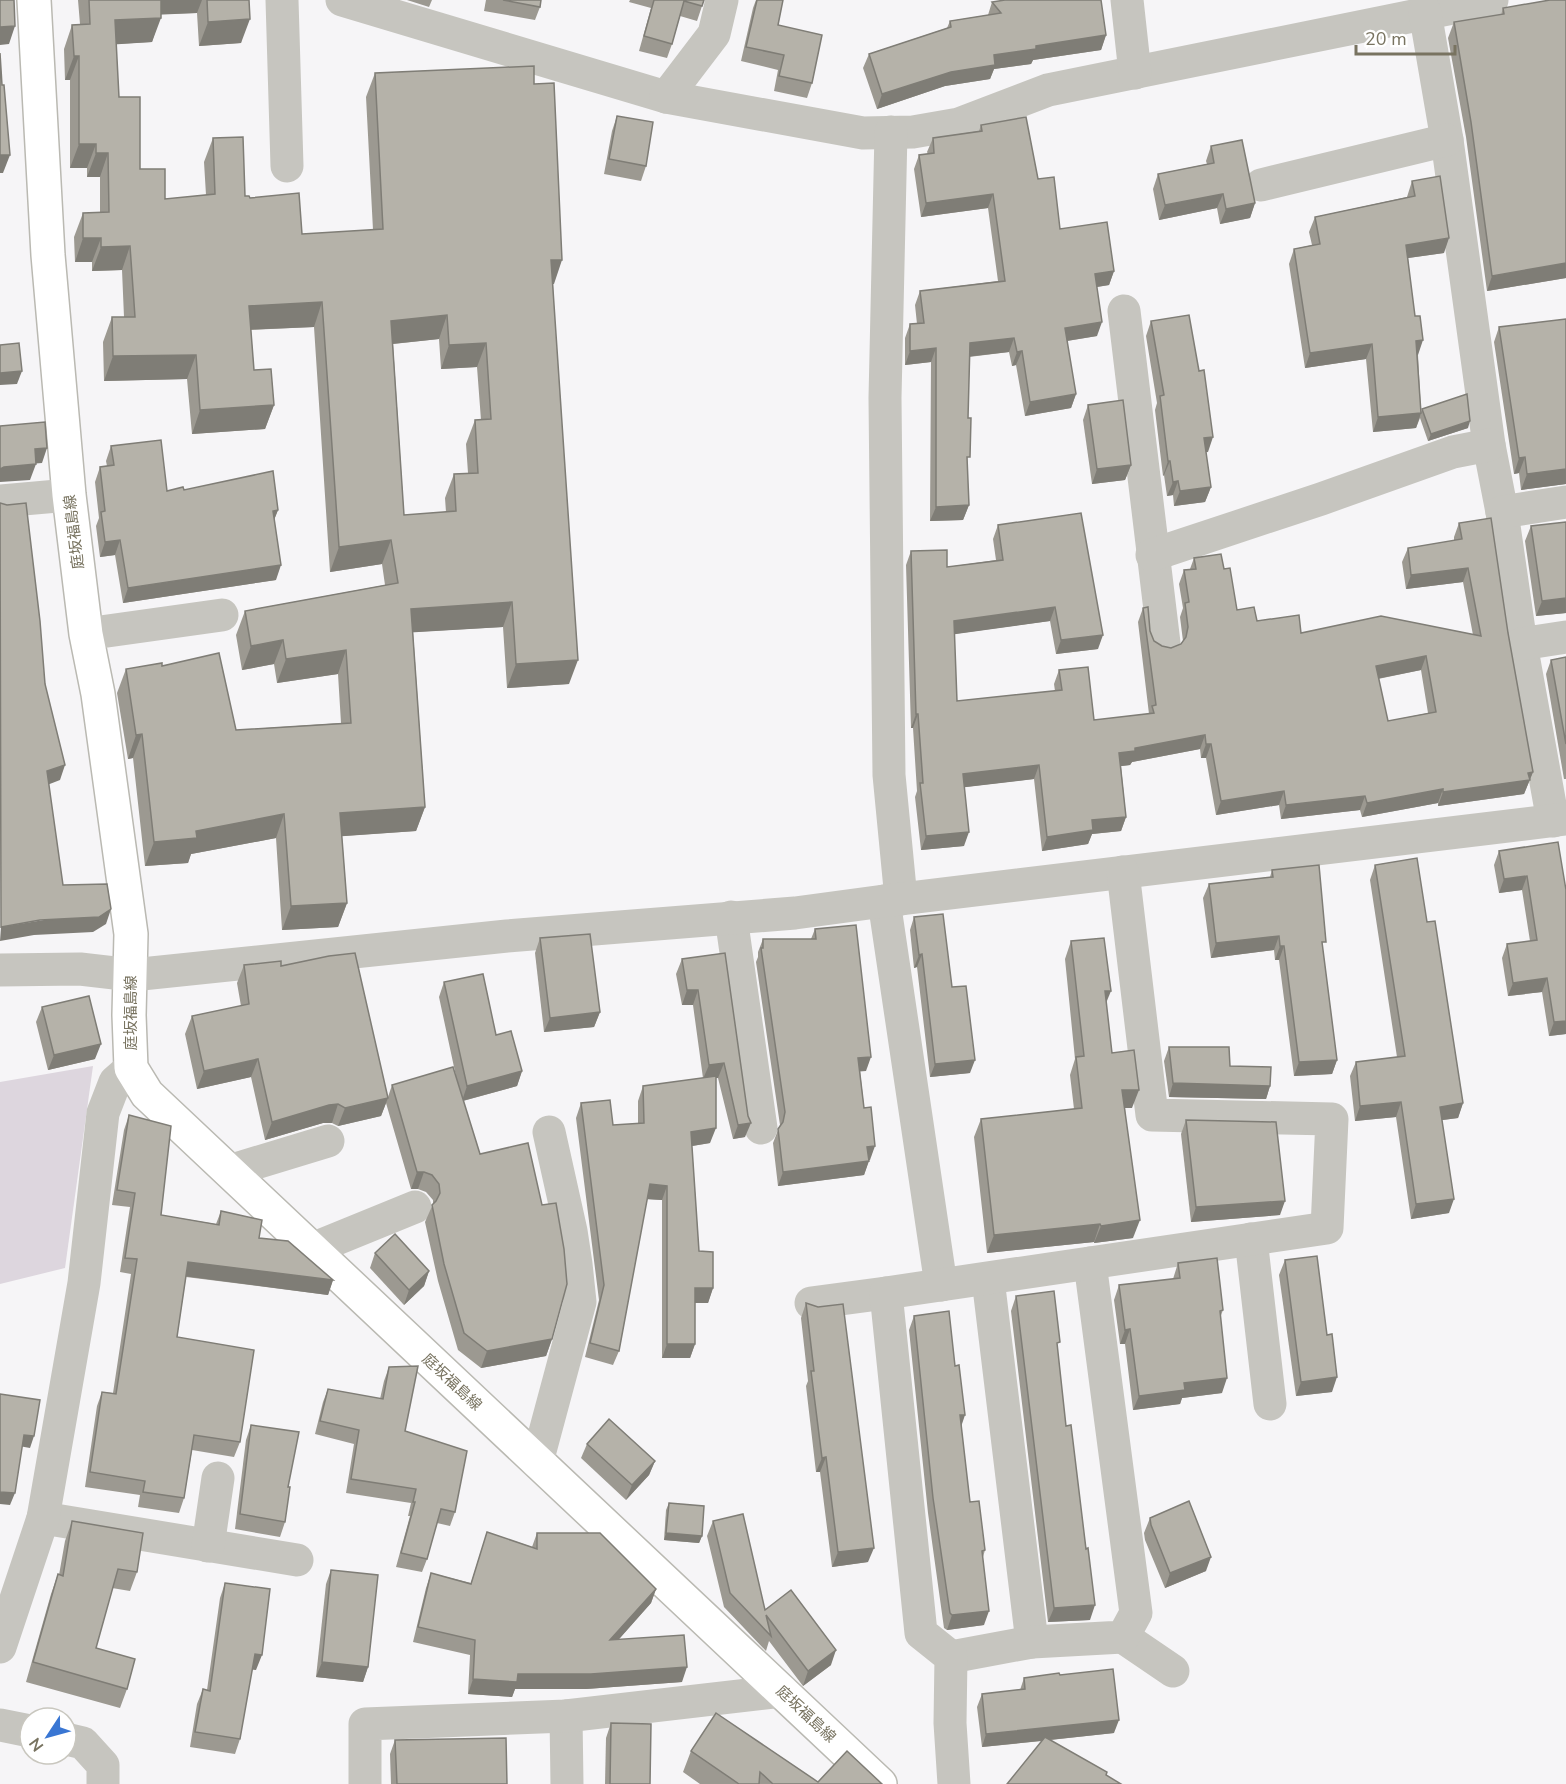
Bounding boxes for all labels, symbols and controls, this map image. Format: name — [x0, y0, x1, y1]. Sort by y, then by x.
scale bar — [1356, 18, 1455, 56]
text: 20 m — [1365, 27, 1407, 51]
street label: 庭坂福島線 — [60, 494, 88, 570]
street label: 庭坂福島線 — [121, 975, 141, 1051]
street label: 庭坂福島線 — [418, 1349, 486, 1415]
street label: 庭坂福島線 — [772, 1681, 840, 1747]
north arrow — [18, 1706, 78, 1766]
text: N — [24, 1733, 49, 1756]

